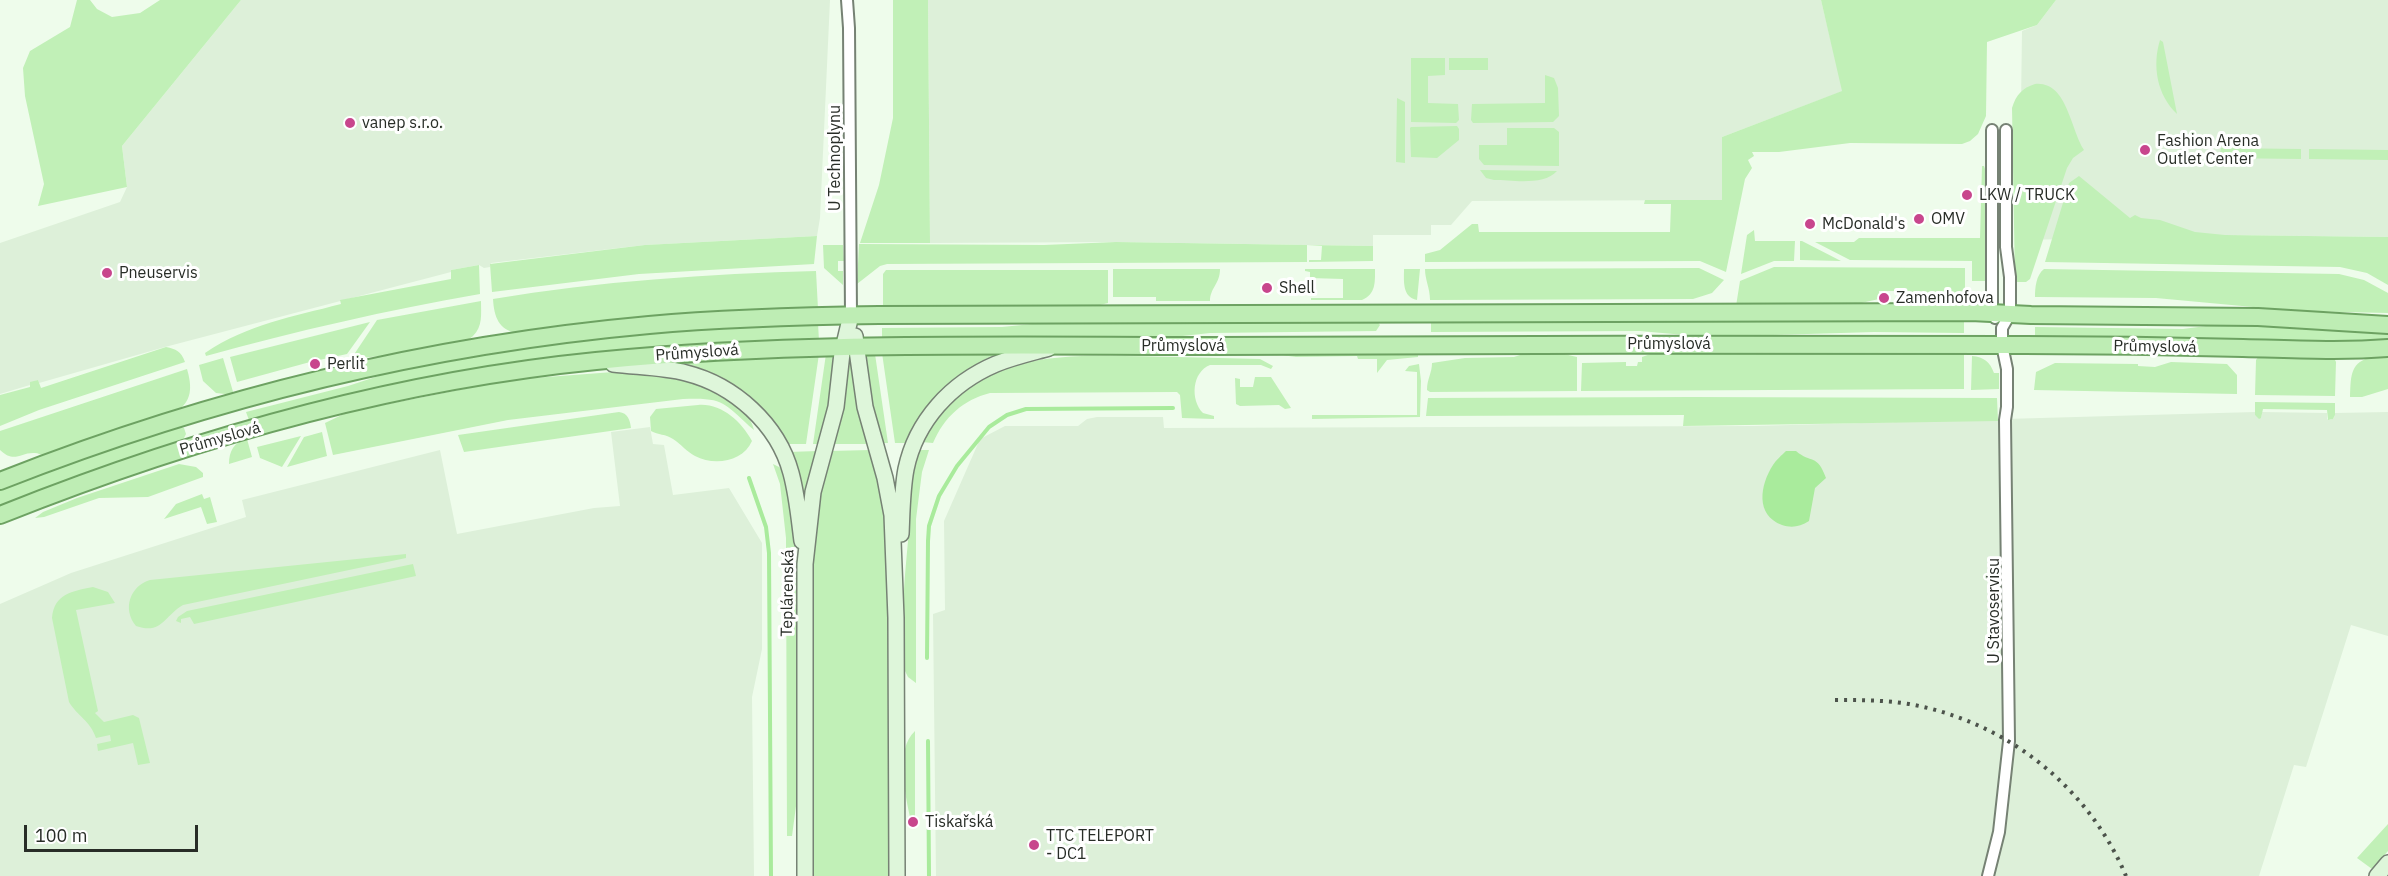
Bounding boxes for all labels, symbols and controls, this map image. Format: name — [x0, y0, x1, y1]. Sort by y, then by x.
street label: U Technoplynu — [825, 105, 845, 211]
place label: vanep s.r.o. — [362, 113, 443, 133]
marker: vanep s.r.o. — [343, 116, 357, 130]
place label: Fashion Arena Outlet Center — [2157, 131, 2259, 169]
marker: Fashion Arena Outlet Center — [2138, 143, 2152, 157]
place label: LKW / TRUCK — [1979, 185, 2075, 205]
marker: LKW / TRUCK — [1960, 188, 1974, 202]
place label: OMV — [1931, 209, 1965, 229]
marker: OMV — [1912, 212, 1926, 226]
place label: McDonald's — [1822, 214, 1906, 234]
marker: McDonald's — [1803, 217, 1817, 231]
place label: Pneuservis — [119, 263, 198, 283]
marker: Pneuservis — [100, 266, 114, 280]
place label: Shell — [1279, 278, 1315, 298]
marker: Shell — [1260, 281, 1274, 295]
place label: Zamenhofova — [1896, 288, 1994, 308]
marker: Zamenhofova — [1877, 291, 1891, 305]
street label: Průmyslová — [1627, 334, 1711, 354]
street label: Průmyslová — [1141, 336, 1225, 356]
street label: Průmyslová — [2113, 337, 2197, 357]
street label: Průmyslová — [655, 341, 739, 365]
place label: Perlit — [327, 354, 365, 374]
marker: Perlit — [308, 357, 322, 371]
street label: Průmyslová — [177, 418, 263, 460]
street label: Teplárenská — [778, 549, 798, 637]
street label: U Stavoservisu — [1984, 558, 2004, 664]
place label: Tiskařská — [925, 812, 993, 832]
scale bar — [27, 813, 201, 851]
marker: Tiskařská — [906, 815, 920, 829]
text: 100 m — [35, 824, 87, 847]
place label: TTC TELEPORT - DC1 — [1046, 826, 1154, 864]
marker: TTC TELEPORT - DC1 — [1027, 838, 1041, 852]

